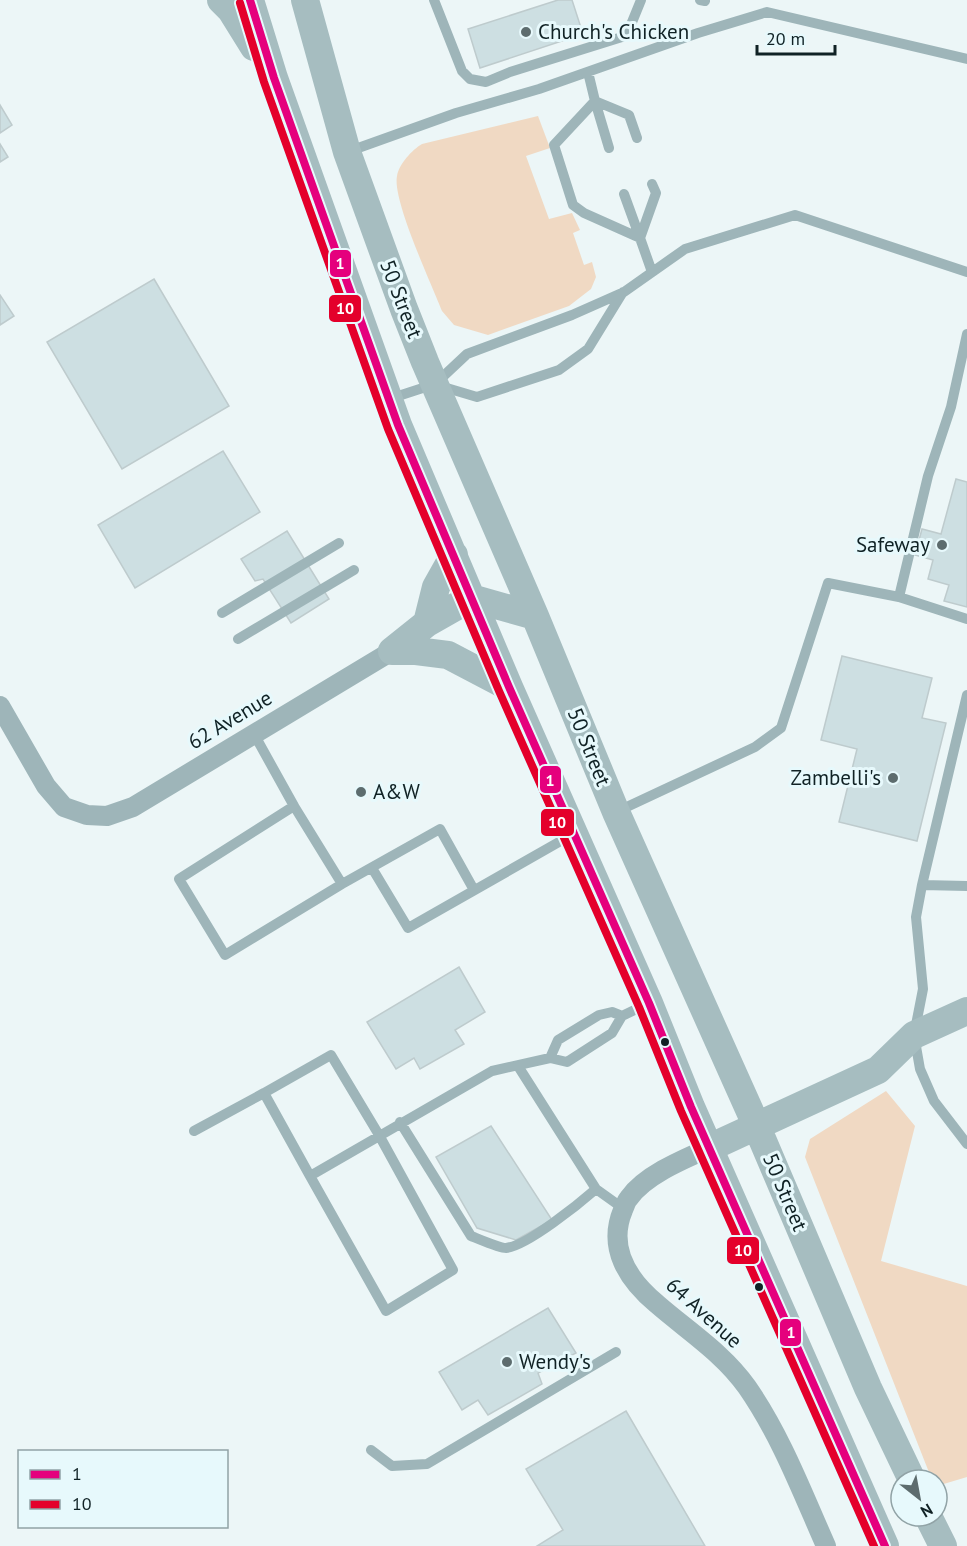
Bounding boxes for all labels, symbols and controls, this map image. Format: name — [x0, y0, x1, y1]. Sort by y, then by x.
place label: Church's Chicken — [538, 18, 689, 45]
scale bar — [757, 18, 835, 56]
marker: Church's Chicken — [519, 25, 533, 39]
text: 20 m — [766, 27, 805, 50]
line badge: 1 — [329, 249, 352, 278]
text: 1 — [335, 253, 345, 273]
street label: 50 Street — [374, 256, 429, 342]
line badge: 10 — [328, 294, 362, 323]
text: 10 — [336, 298, 354, 318]
place label: Safeway — [856, 531, 930, 558]
marker: Safeway — [935, 538, 949, 552]
street label: 62 Avenue — [183, 684, 277, 755]
street label: 50 Street — [562, 704, 617, 790]
place label: Zambelli's — [791, 764, 881, 791]
line badge: 1 — [539, 765, 562, 794]
text: 1 — [545, 770, 555, 790]
marker: Zambelli's — [886, 771, 900, 785]
place label: A&W — [373, 778, 420, 805]
marker: A&W — [354, 785, 368, 799]
line badge: 10 — [540, 808, 575, 837]
text: 10 — [548, 812, 566, 832]
unlabelled marker — [659, 1036, 671, 1048]
street label: 50 Street — [757, 1149, 814, 1235]
line badge: 10 — [726, 1236, 760, 1265]
text: 10 — [734, 1240, 752, 1260]
street label: 64 Avenue — [661, 1271, 748, 1354]
unlabelled marker — [753, 1281, 765, 1293]
line badge: 1 — [779, 1318, 802, 1347]
text: 1 — [786, 1322, 796, 1342]
place label: Wendy's — [519, 1348, 591, 1375]
marker: Wendy's — [500, 1355, 514, 1369]
legend — [18, 1450, 228, 1528]
text: 1 — [72, 1462, 82, 1485]
north arrow — [889, 1468, 949, 1528]
text: 10 — [72, 1492, 92, 1515]
text: N — [917, 1500, 936, 1522]

